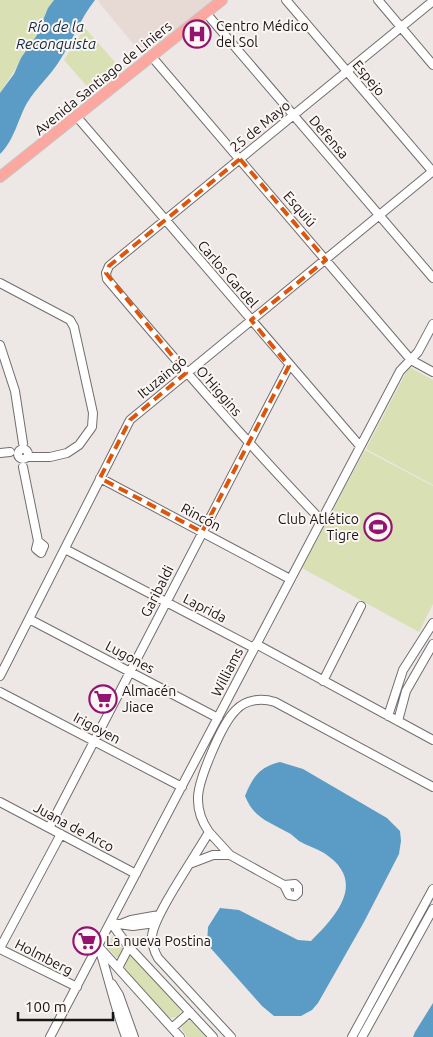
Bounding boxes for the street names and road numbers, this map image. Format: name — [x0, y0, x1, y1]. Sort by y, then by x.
street label: Avenida Santiago de Liniers — [31, 18, 175, 138]
street label: Espejo — [350, 57, 388, 99]
street label: 25 de Mayo — [227, 97, 293, 155]
street label: Defensa — [306, 112, 352, 162]
street label: Esquiú — [280, 188, 320, 230]
street label: Carlos Gardel — [195, 237, 262, 311]
street label: Ituzaingó — [134, 352, 190, 402]
street label: O'Higgins — [193, 363, 245, 419]
street label: Rincón — [178, 500, 224, 534]
street label: Garibaldi — [137, 562, 177, 620]
street label: Laprida — [181, 590, 229, 626]
street label: Lugones — [103, 637, 157, 677]
street label: Williams — [208, 645, 246, 699]
street label: Irigoyen — [71, 709, 123, 747]
street label: Juana de Arco — [31, 799, 117, 855]
street label: Holmberg — [12, 936, 76, 978]

